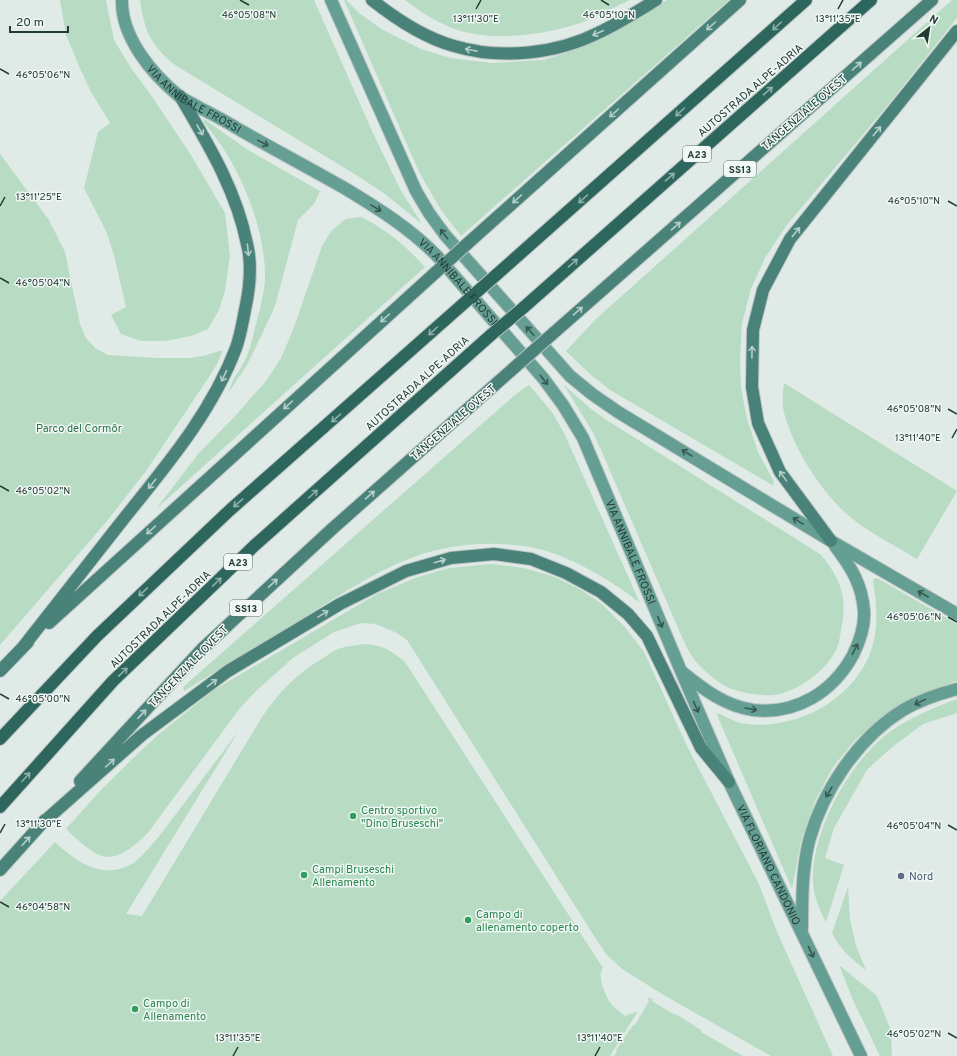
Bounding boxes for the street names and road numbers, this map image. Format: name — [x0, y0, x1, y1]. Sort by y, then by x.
street label: AUTOSTRADA ALPE-ADRIA — [695, 41, 806, 140]
street label: VIA ANNIBALE FROSSI — [143, 62, 243, 137]
street label: TANGENZIALE OVEST — [759, 72, 850, 153]
road number: A23 — [683, 146, 711, 162]
road number: SS13 — [724, 161, 756, 177]
street label: VIA ANNIBALE FROSSI — [415, 236, 500, 329]
street label: AUTOSTRADA ALPE-ADRIA — [363, 333, 473, 434]
street label: TANGENZIALE OVEST — [408, 382, 499, 463]
street label: VIA ANNIBALE FROSSI — [602, 498, 658, 607]
road number: A23 — [224, 554, 252, 570]
street label: AUTOSTRADA ALPE-ADRIA — [107, 568, 214, 672]
road number: SS13 — [230, 600, 262, 616]
street label: TANGENZIALE OVEST — [146, 623, 231, 710]
street label: VIA FLORIANO CANDONIO — [733, 803, 803, 928]

